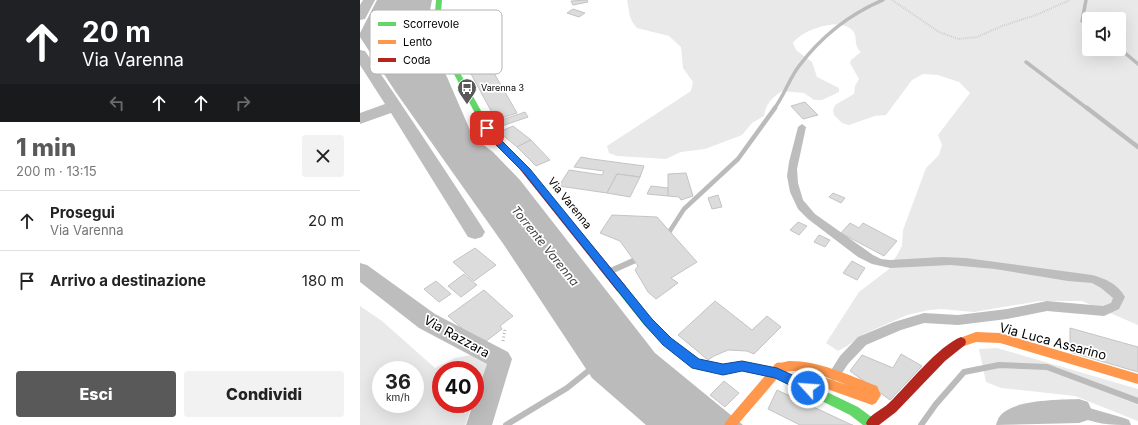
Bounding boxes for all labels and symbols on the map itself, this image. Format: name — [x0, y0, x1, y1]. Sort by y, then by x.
legend — [370, 10, 502, 74]
text: Scorrevole — [403, 17, 459, 31]
text: Lento — [403, 35, 433, 49]
text: Coda — [403, 53, 431, 67]
bus stop icon: Varenna 3 — [456, 77, 478, 105]
place label: Varenna 3 — [481, 82, 525, 93]
pin — [470, 111, 504, 145]
street label: Via Varenna — [545, 174, 595, 232]
water label: Torrente Varenna — [508, 202, 582, 289]
street label: Via Razzara — [421, 311, 493, 361]
street label: Via Luca Assarino — [998, 319, 1109, 363]
speed limit sign: 40 — [432, 361, 484, 413]
position arrow — [787, 367, 829, 409]

